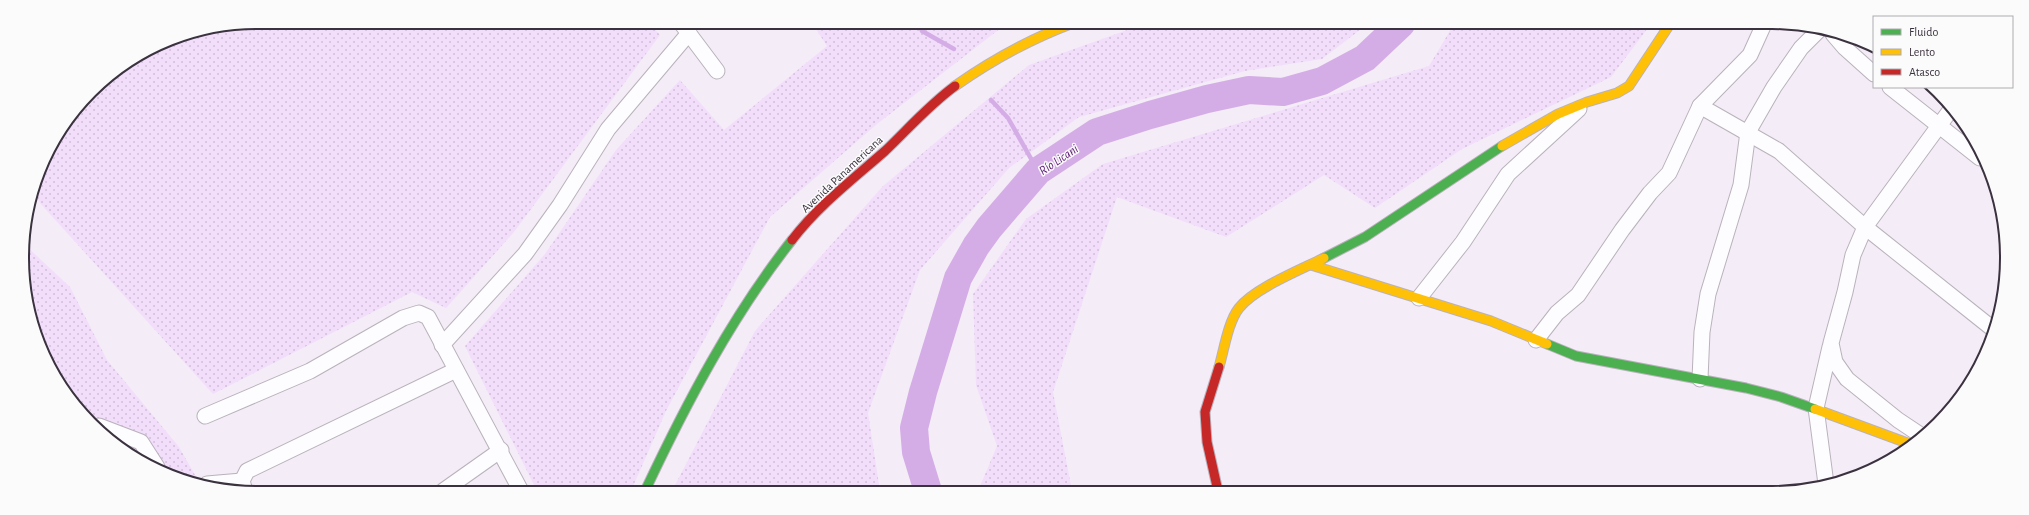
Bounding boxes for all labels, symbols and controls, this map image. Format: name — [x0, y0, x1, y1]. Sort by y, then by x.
legend — [1873, 16, 2013, 88]
text: Fluido — [1909, 26, 1938, 38]
text: Lento — [1909, 46, 1935, 58]
text: Atasco — [1909, 66, 1940, 78]
street label: Avenida Panamericana — [799, 133, 885, 215]
water label: Río Licani — [1037, 142, 1081, 178]

